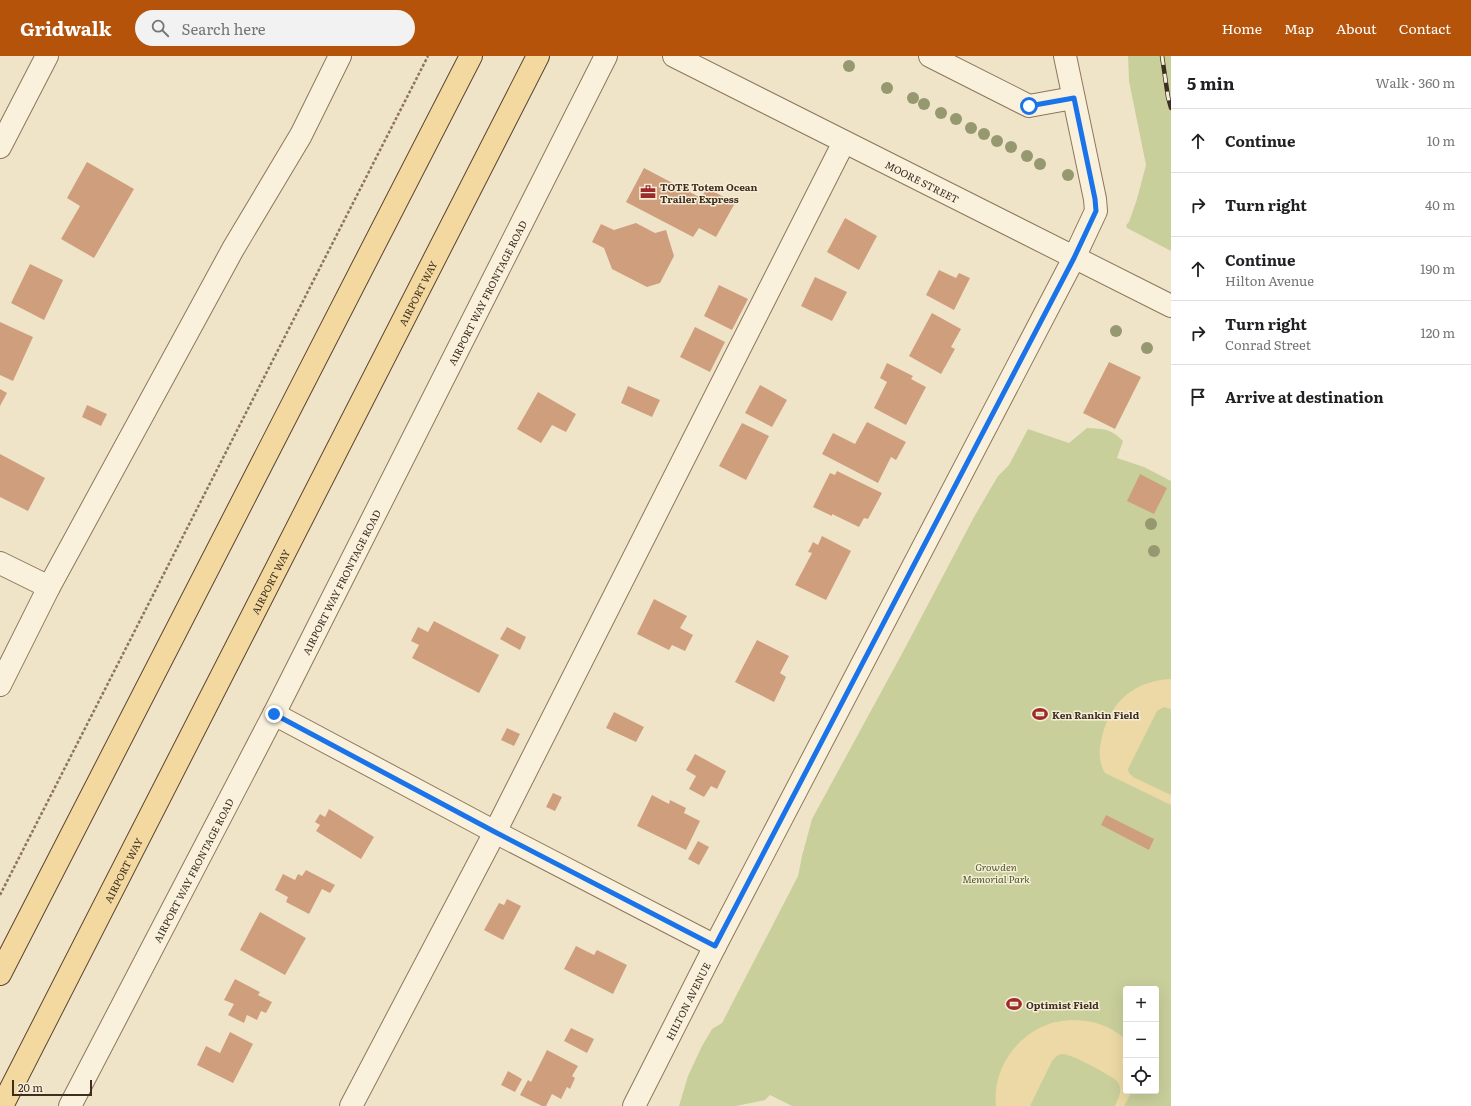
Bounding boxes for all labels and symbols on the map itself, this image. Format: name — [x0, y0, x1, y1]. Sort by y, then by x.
route start — [1020, 97, 1038, 115]
street label: MOORE STREET — [883, 156, 962, 206]
place label: TOTE Totem Ocean Trailer Express — [660, 179, 757, 206]
office icon: TOTE Totem Ocean Trailer Express — [639, 183, 657, 201]
street label: AIRPORT WAY FRONTAGE ROAD — [444, 217, 530, 368]
street label: AIRPORT WAY — [394, 258, 440, 328]
street label: AIRPORT WAY FRONTAGE ROAD — [298, 506, 384, 657]
street label: AIRPORT WAY — [247, 546, 293, 617]
route end — [265, 705, 283, 723]
sports icon: Ken Rankin Field — [1031, 705, 1049, 723]
place label: Ken Rankin Field — [1052, 707, 1140, 722]
street label: AIRPORT WAY FRONTAGE ROAD — [149, 795, 237, 945]
street label: AIRPORT WAY — [100, 835, 145, 905]
park label: Growden Memorial Park — [962, 859, 1030, 886]
street label: HILTON AVENUE — [661, 959, 713, 1042]
sports icon: Optimist Field — [1005, 995, 1023, 1013]
place label: Optimist Field — [1026, 997, 1099, 1012]
scale bar — [12, 1078, 92, 1097]

